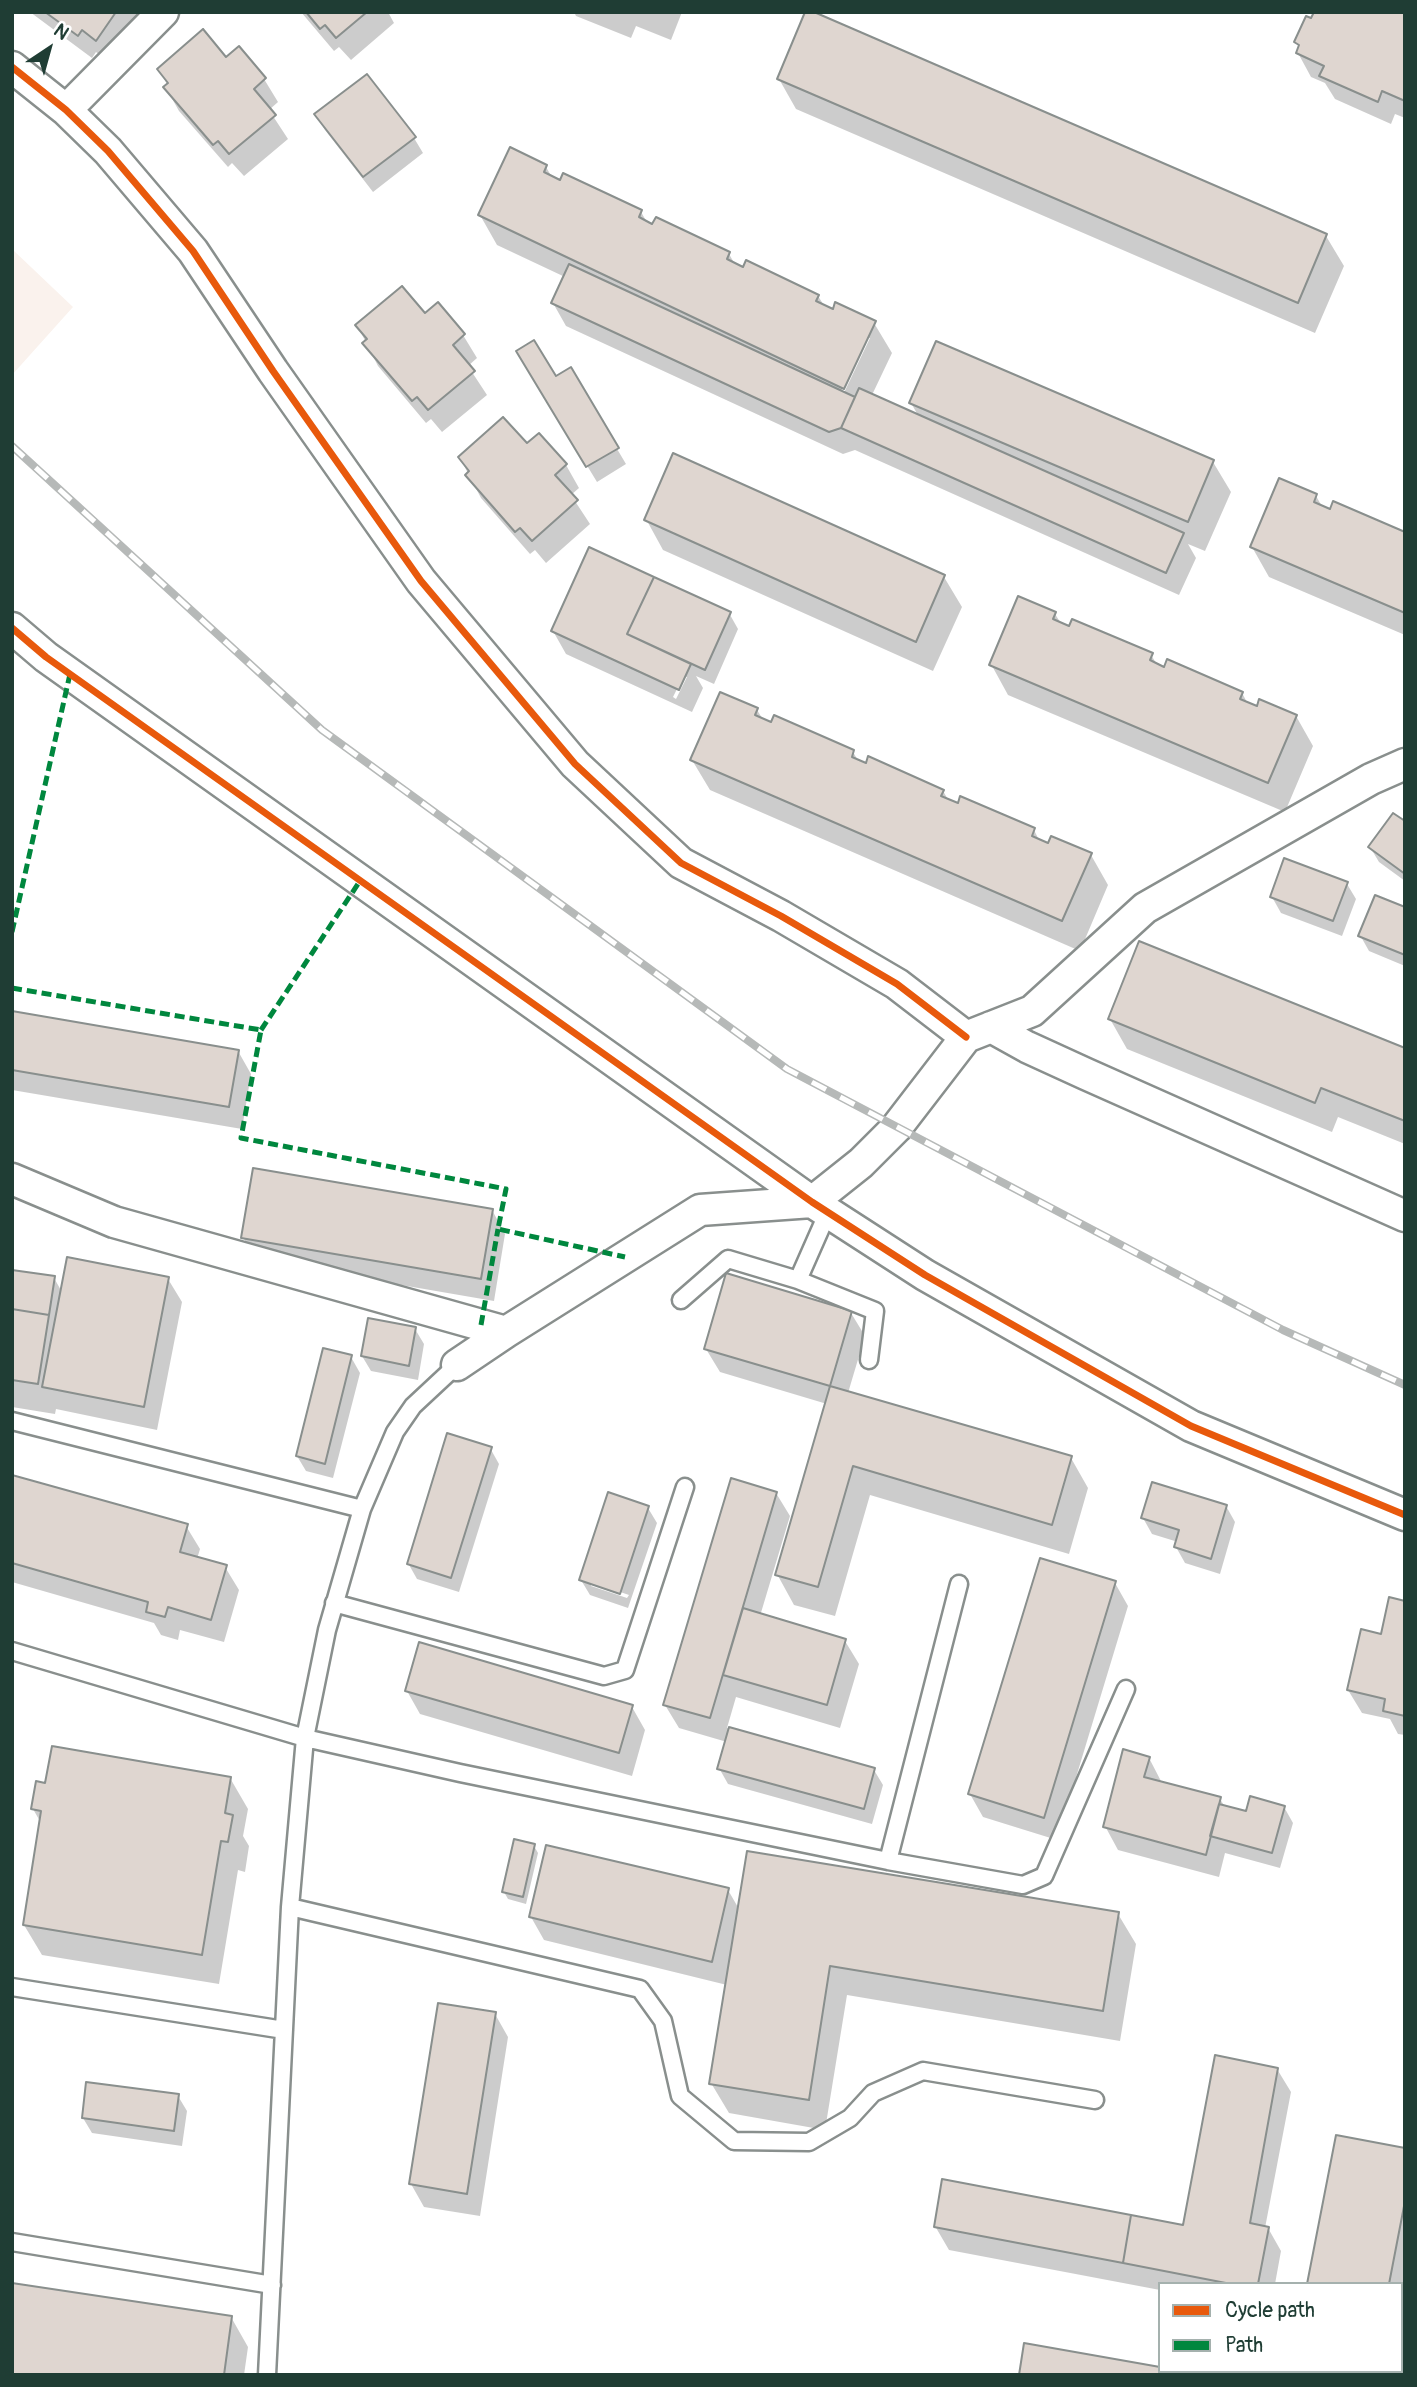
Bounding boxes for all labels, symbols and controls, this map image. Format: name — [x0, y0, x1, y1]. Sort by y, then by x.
north arrow — [14, 14, 84, 84]
text: N — [49, 19, 74, 45]
legend — [1158, 2282, 1403, 2373]
text: Cycle path — [1225, 2297, 1315, 2324]
text: Path — [1225, 2332, 1263, 2359]

